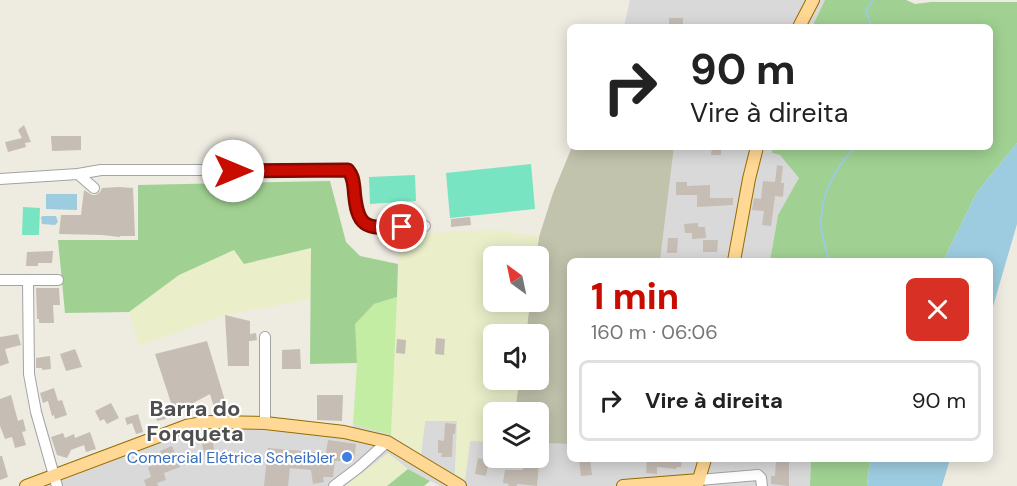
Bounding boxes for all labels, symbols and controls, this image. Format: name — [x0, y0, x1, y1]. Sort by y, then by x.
text: 90 m — [690, 42, 796, 97]
icon: right — [591, 48, 669, 126]
text: Vire à direita — [690, 95, 848, 130]
position arrow — [201, 139, 265, 203]
pin — [376, 201, 427, 252]
icon: arrive — [385, 210, 418, 243]
north arrow — [483, 246, 549, 312]
map controls — [483, 246, 549, 468]
text: 1 min — [591, 273, 679, 320]
button: close — [906, 278, 969, 341]
text: 160 m · 06:06 — [591, 319, 718, 345]
button: sound — [483, 324, 549, 390]
icon: right — [594, 384, 627, 417]
text: Vire à direita — [645, 386, 783, 415]
text: 90 m — [912, 386, 966, 415]
district label: Barra do Forqueta — [146, 394, 244, 448]
button: layers — [483, 402, 549, 468]
place label: Comercial Elétrica Scheibler — [127, 447, 335, 468]
marker: Comercial Elétrica Scheibler — [340, 450, 354, 464]

